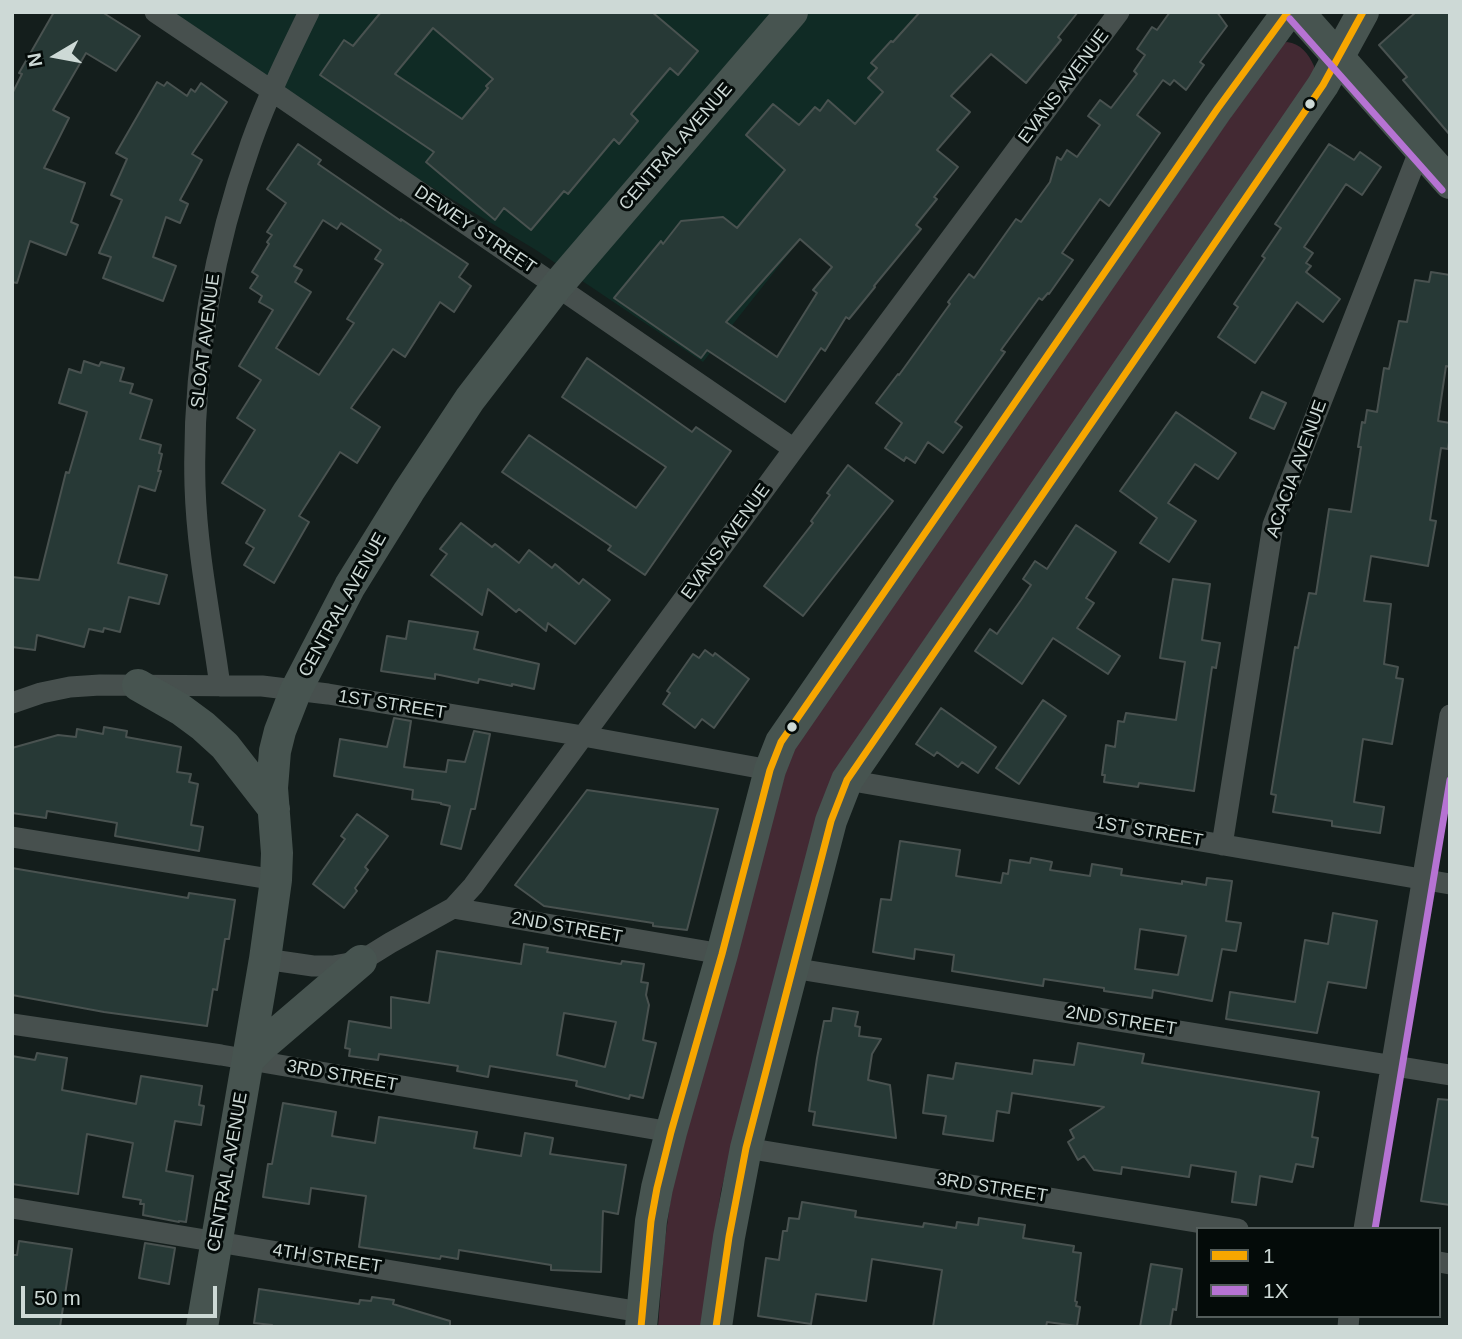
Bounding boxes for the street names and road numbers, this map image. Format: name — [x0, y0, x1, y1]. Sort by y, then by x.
street label: EVANS AVENUE — [1014, 26, 1114, 148]
street label: CENTRAL AVENUE — [615, 79, 737, 215]
street label: DEWEY STREET — [410, 181, 540, 279]
street label: SLOAT AVENUE — [187, 273, 225, 409]
street label: ACACIA AVENUE — [1262, 397, 1332, 541]
street label: EVANS AVENUE — [677, 480, 775, 604]
street label: CENTRAL AVENUE — [294, 529, 392, 681]
street label: 1ST STREET — [336, 686, 448, 724]
street label: 1ST STREET — [1093, 812, 1205, 852]
street label: 2ND STREET — [510, 908, 624, 948]
street label: 2ND STREET — [1064, 1002, 1178, 1040]
street label: 3RD STREET — [285, 1056, 399, 1096]
street label: CENTRAL AVENUE — [203, 1091, 253, 1253]
street label: 3RD STREET — [935, 1169, 1049, 1207]
street label: 4TH STREET — [271, 1240, 383, 1278]

